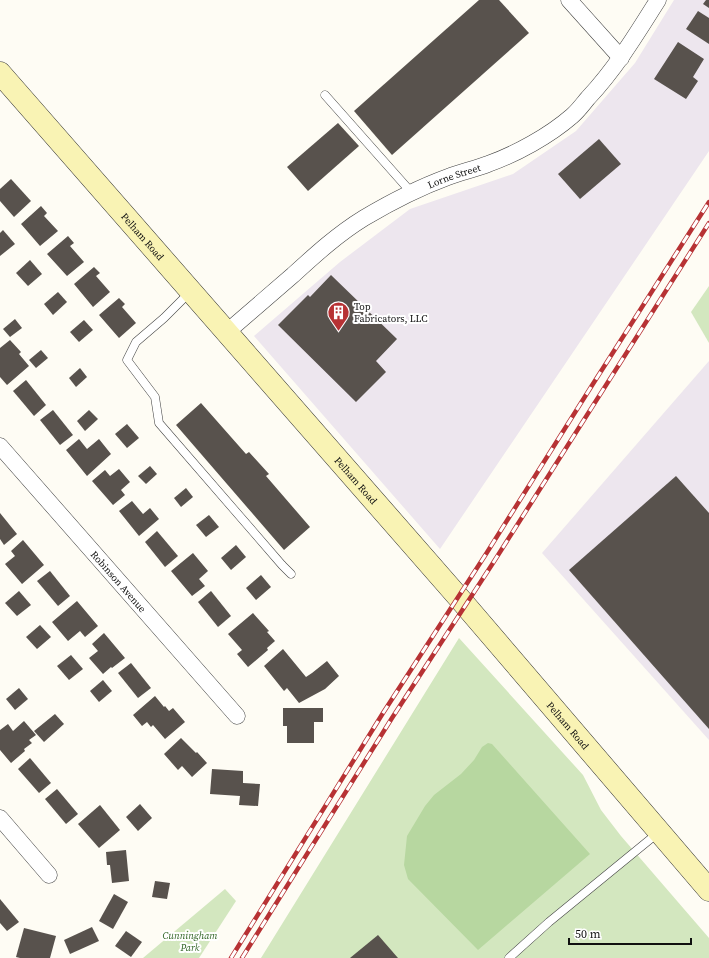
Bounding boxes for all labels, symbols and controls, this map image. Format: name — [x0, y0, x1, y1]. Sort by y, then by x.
street label: Lorne Street — [426, 161, 483, 191]
street label: Pelham Road — [118, 210, 167, 263]
building icon: Top Fabricators, LLC — [325, 299, 351, 332]
place label: Top Fabricators, LLC — [354, 300, 428, 325]
street label: Pelham Road — [332, 454, 380, 507]
street label: Robinson Avenue — [88, 548, 149, 615]
street label: Pelham Road — [544, 699, 592, 752]
scale bar — [569, 920, 691, 946]
text: 50 m — [575, 926, 601, 942]
park label: Cunningham Park — [162, 929, 218, 954]

